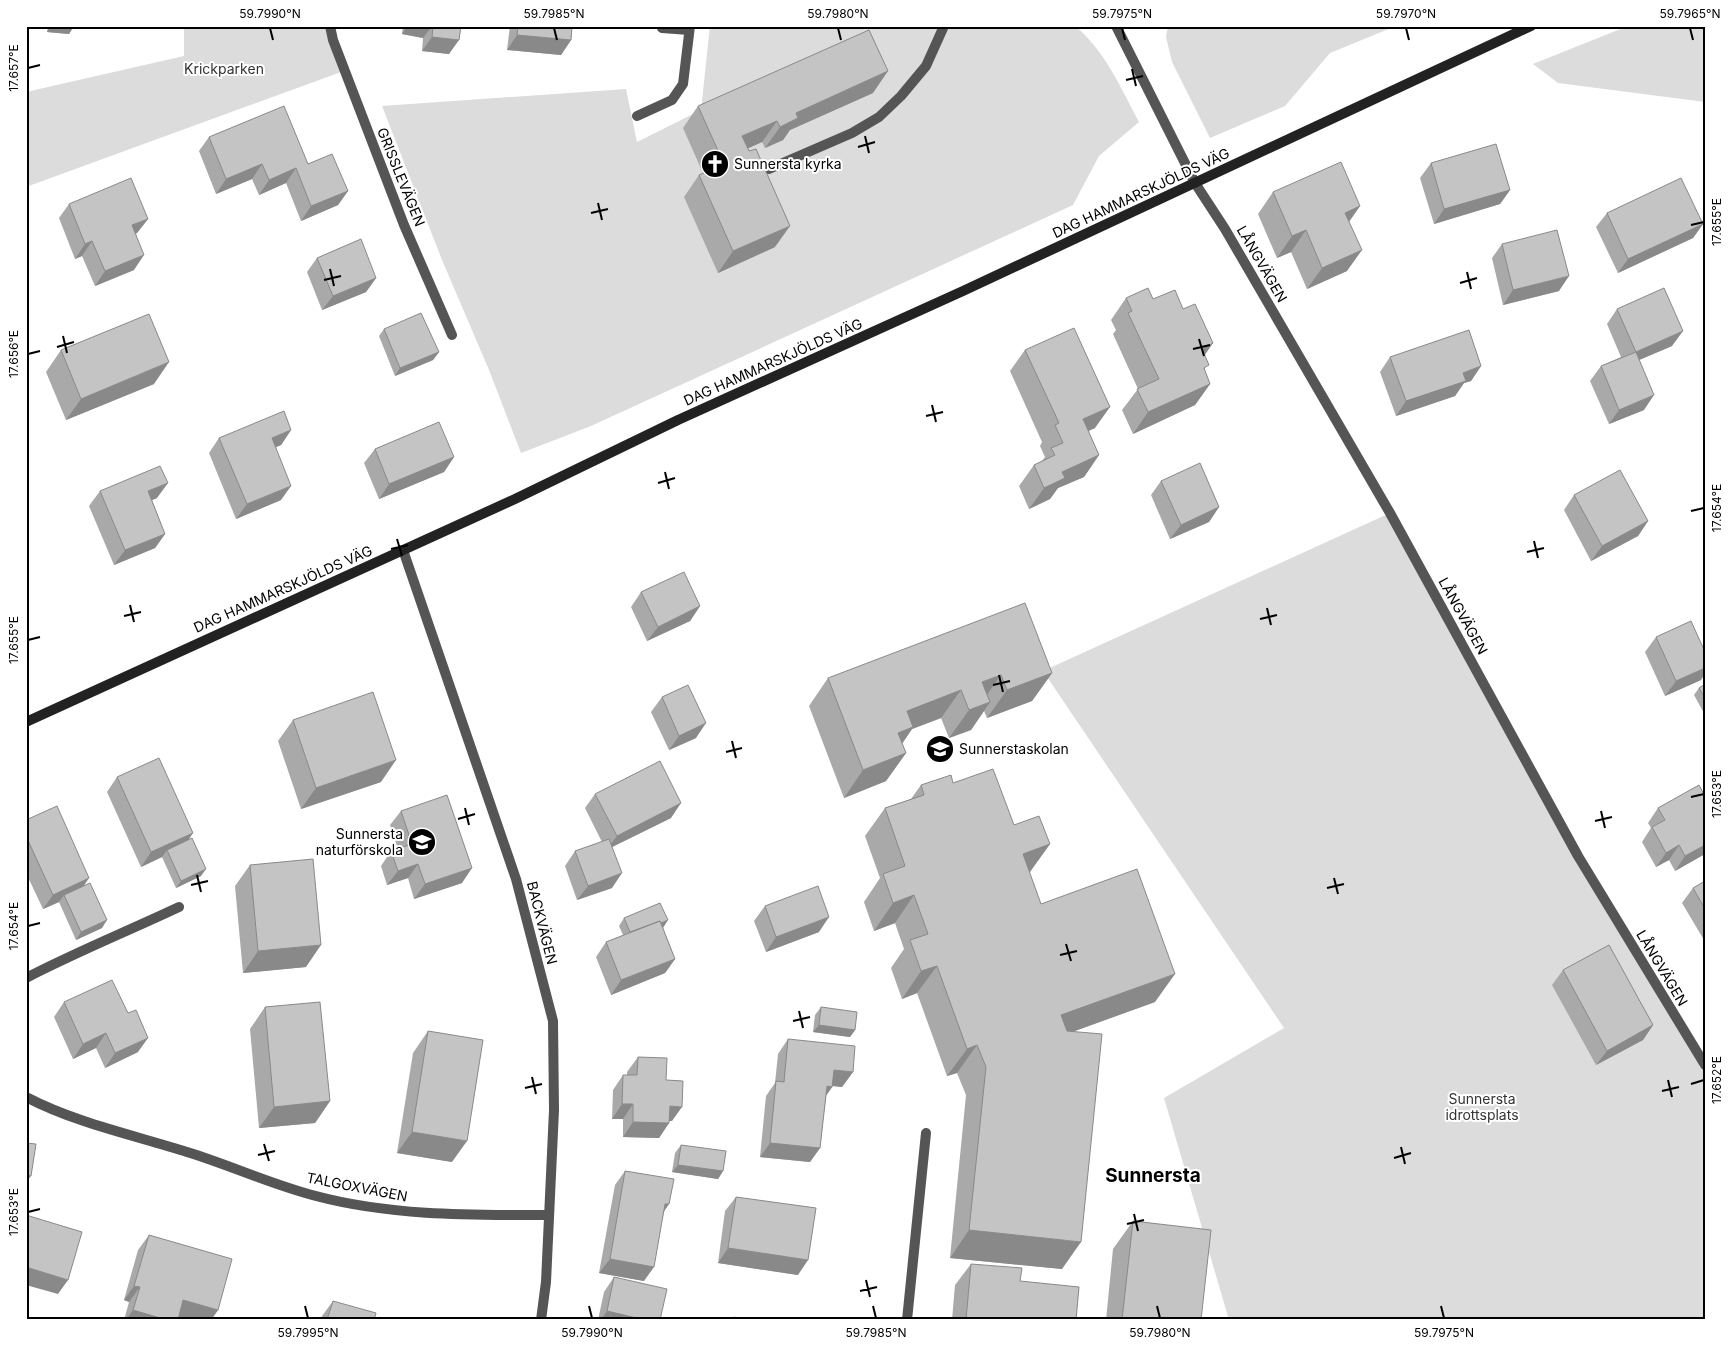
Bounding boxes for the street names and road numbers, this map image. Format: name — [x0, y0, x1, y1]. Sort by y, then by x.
street label: GRISSLEVÄGEN — [374, 125, 429, 229]
street label: DAG HAMMARSKJÖLDS VÄG — [1049, 144, 1232, 241]
street label: LÅNGVÄGEN — [1234, 222, 1292, 305]
street label: DAG HAMMARSKJÖLDS VÄG — [681, 314, 865, 409]
street label: DAG HAMMARSKJÖLDS VÄG — [191, 541, 375, 636]
street label: LÅNGVÄGEN — [1435, 574, 1492, 657]
street label: BACKVÄGEN — [524, 879, 561, 966]
street label: LÅNGVÄGEN — [1633, 926, 1693, 1009]
street label: TALGOXVÄGEN — [305, 1168, 409, 1205]

